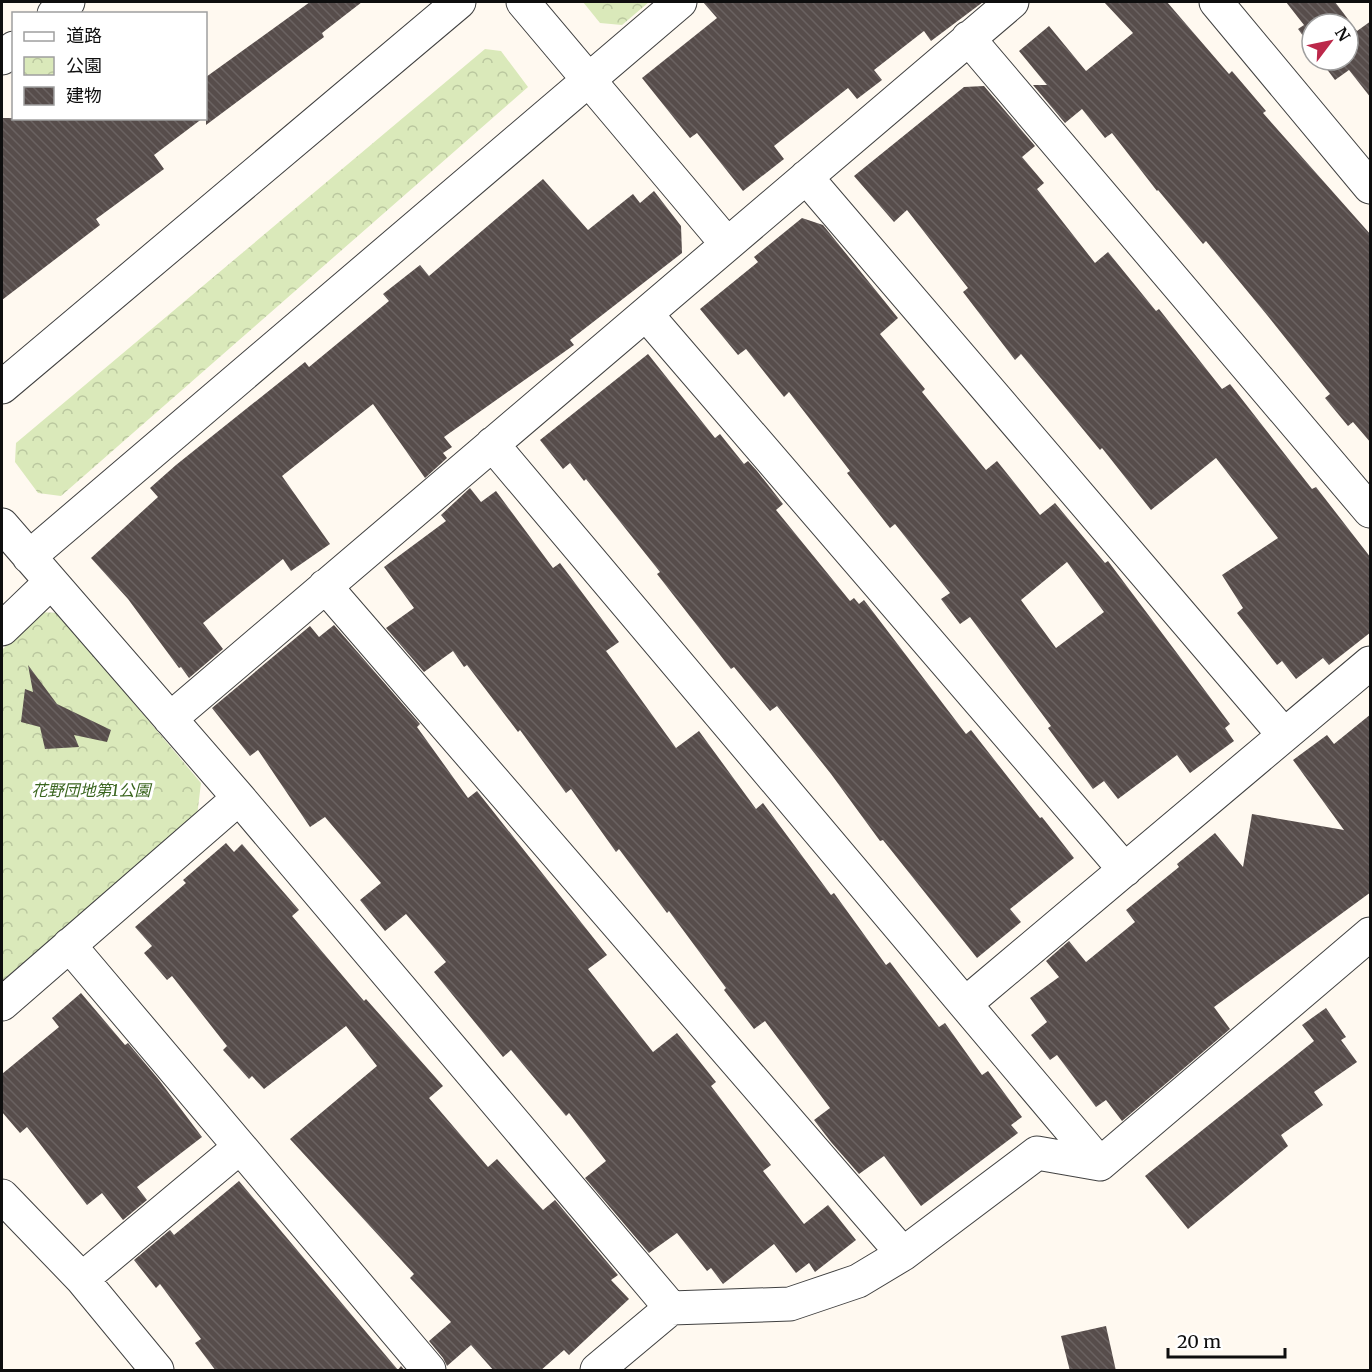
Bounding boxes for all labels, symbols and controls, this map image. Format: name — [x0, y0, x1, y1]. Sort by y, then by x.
legend — [12, 12, 207, 120]
north arrow — [1300, 12, 1360, 72]
text: N — [1331, 23, 1355, 45]
text: 道路 — [66, 24, 102, 47]
text: 公園 — [66, 54, 102, 77]
text: 建物 — [66, 84, 102, 107]
park label: 花野団地第1公園 — [32, 780, 152, 800]
scale bar — [1168, 1321, 1285, 1359]
text: 20 m — [1177, 1330, 1221, 1353]

